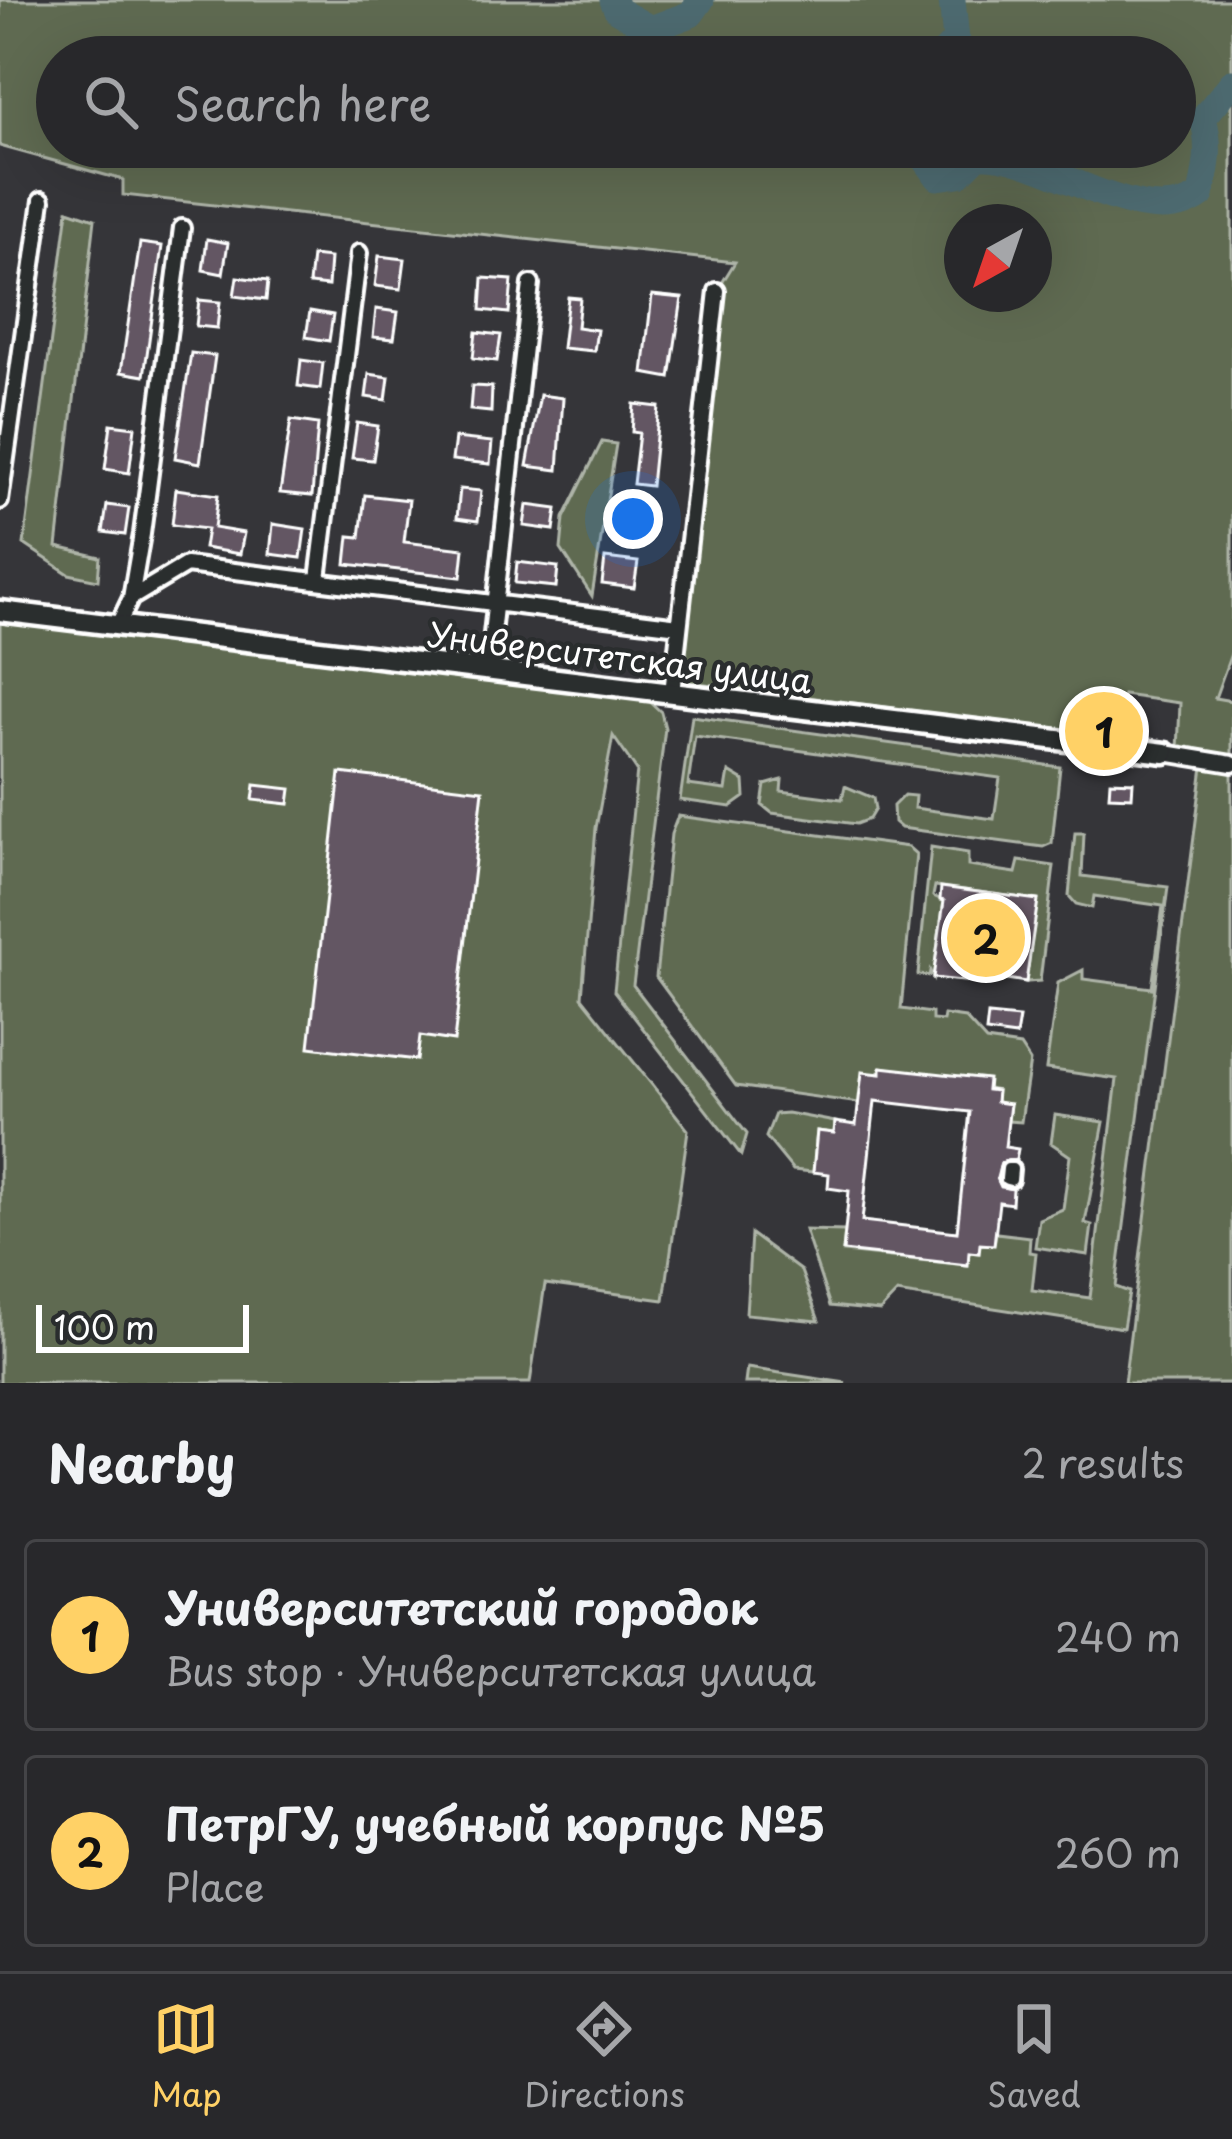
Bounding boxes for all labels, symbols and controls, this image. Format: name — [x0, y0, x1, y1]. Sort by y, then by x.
search box — [36, 36, 1196, 168]
text: Search here — [174, 68, 431, 136]
icon: search — [78, 69, 144, 135]
north arrow — [944, 204, 1052, 312]
your location — [603, 489, 663, 549]
street label: Университетская улица — [425, 608, 815, 704]
pin: 1 — [1065, 686, 1143, 776]
pin: 2 — [947, 893, 1025, 983]
scale bar — [36, 1299, 249, 1352]
text: 100 m — [54, 1301, 155, 1351]
text: Nearby — [48, 1423, 235, 1500]
text: 2 results — [1022, 1432, 1184, 1491]
text: Университетский городок — [165, 1572, 758, 1640]
text: 1 — [81, 1606, 99, 1665]
text: 240 m — [1055, 1606, 1181, 1665]
text: Bus stop · Университетская улица — [165, 1640, 816, 1699]
text: ПетрГУ, учебный корпус №5 — [165, 1788, 826, 1856]
text: 2 — [76, 1822, 104, 1881]
text: 260 m — [1054, 1822, 1181, 1881]
text: Place — [165, 1856, 265, 1915]
tab: Map — [151, 1996, 222, 2118]
tab: Directions — [524, 1996, 685, 2118]
tab: Saved — [987, 1996, 1081, 2118]

